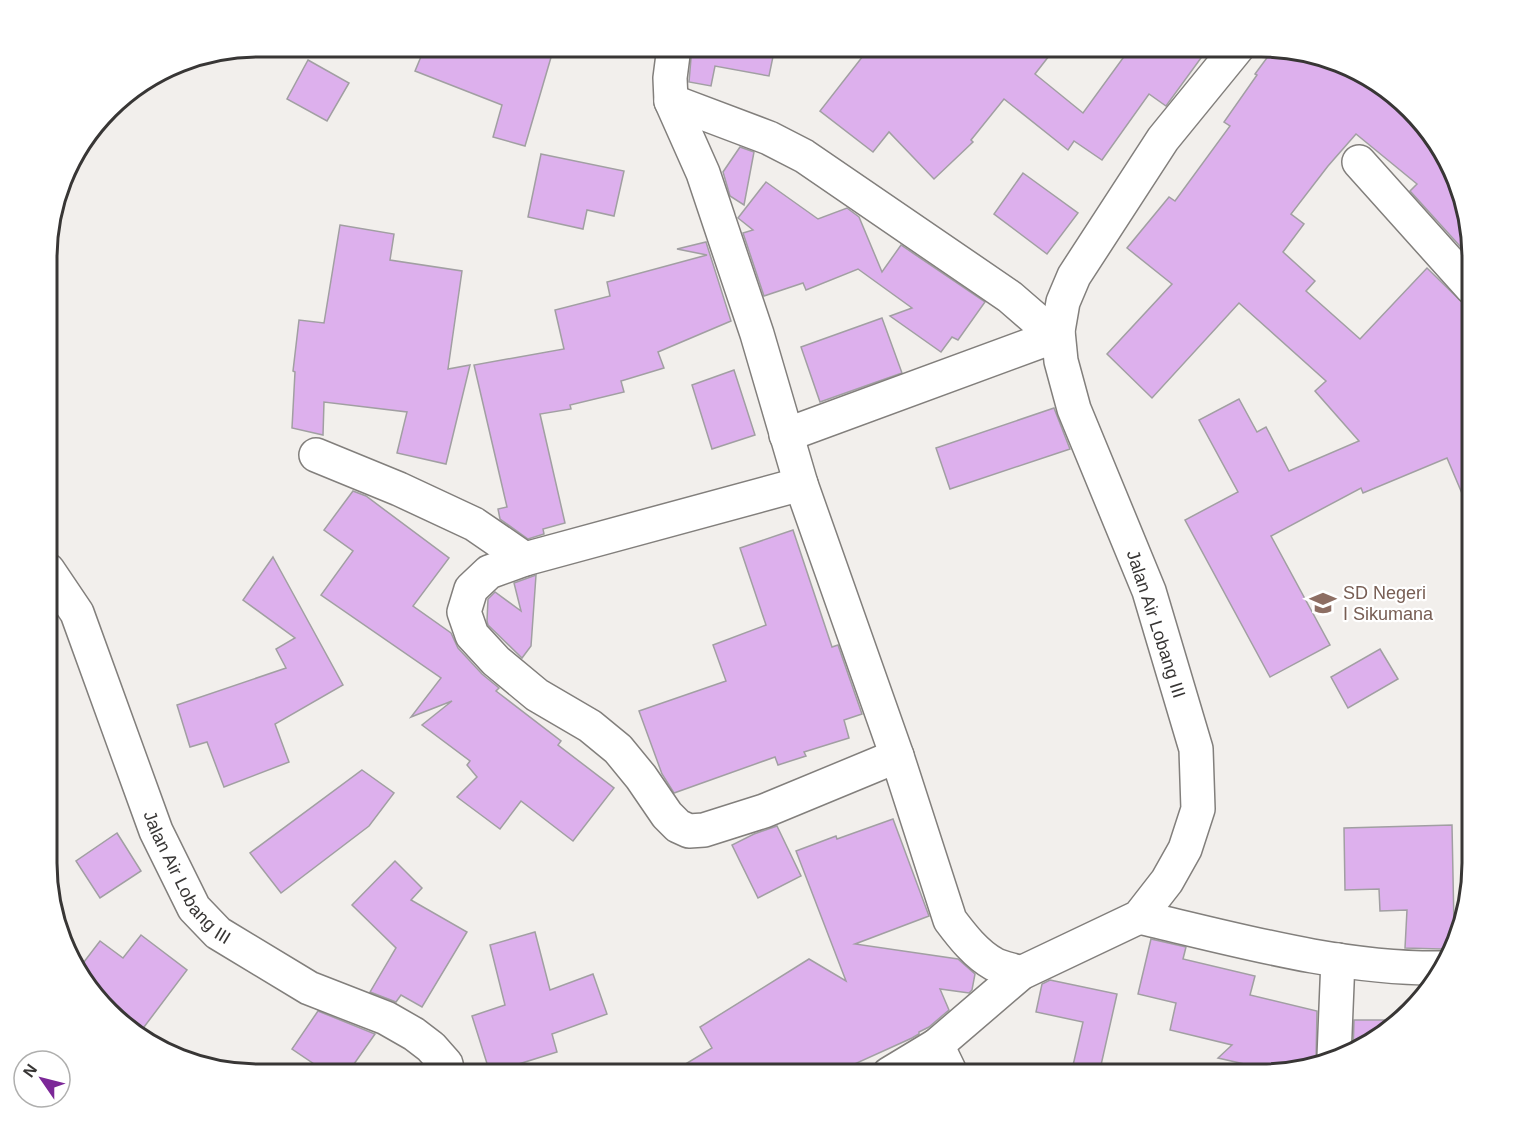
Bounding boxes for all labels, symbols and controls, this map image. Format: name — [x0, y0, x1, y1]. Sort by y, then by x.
street label: Jalan Air Lobang III — [1123, 548, 1189, 700]
place label: SD Negeri I Sikumana — [1343, 583, 1434, 624]
school or university icon: SD Negeri I Sikumana — [1308, 588, 1338, 618]
street label: Jalan Air Lobang III — [139, 808, 234, 948]
north arrow — [12, 1049, 72, 1109]
text: N — [20, 1061, 40, 1080]

